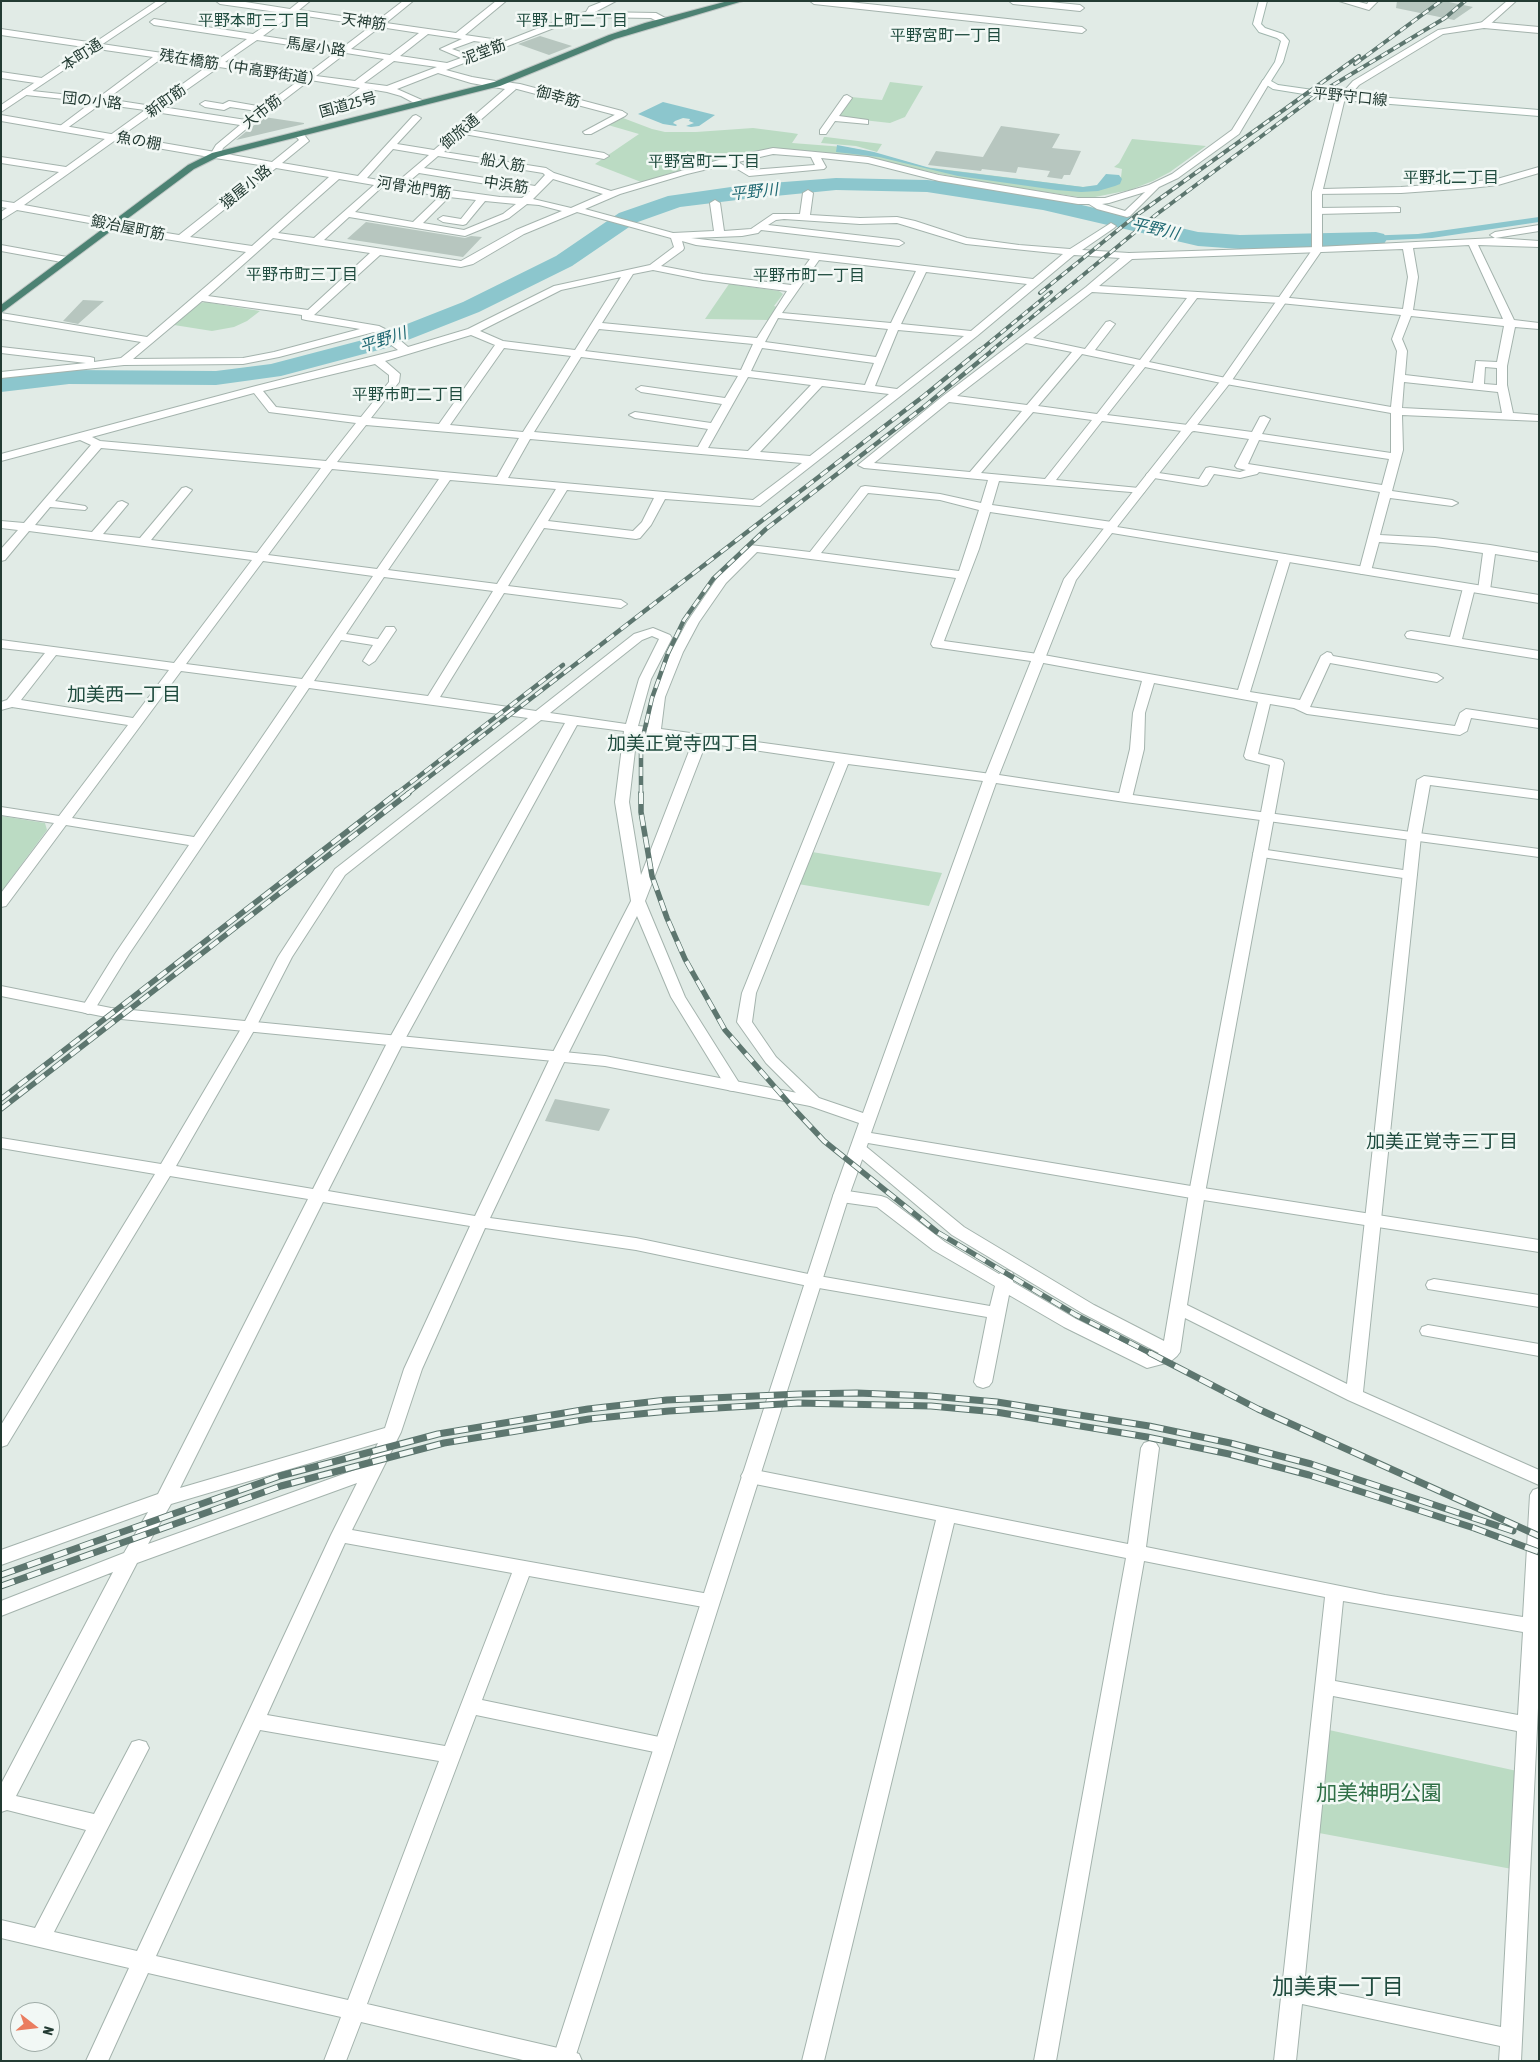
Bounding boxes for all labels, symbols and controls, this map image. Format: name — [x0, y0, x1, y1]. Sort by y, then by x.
street label: 天神筋 — [340, 10, 388, 34]
district label: 平野本町三丁目 — [198, 11, 310, 31]
district label: 平野上町二丁目 — [516, 11, 628, 31]
district label: 平野宮町一丁目 — [890, 26, 1002, 46]
street label: 馬屋小路 — [285, 34, 347, 60]
street label: 本町通 — [58, 35, 106, 75]
street label: 泥堂筋 — [460, 36, 508, 68]
street label: 残在橋筋（中高野街道） — [158, 46, 324, 90]
street label: 新町筋 — [143, 80, 189, 122]
street label: 御幸筋 — [534, 82, 582, 112]
street label: 平野守口線 — [1312, 84, 1388, 110]
street label: 団の小路 — [61, 89, 123, 113]
street label: 国道25号 — [317, 89, 379, 121]
street label: 大市筋 — [239, 91, 285, 133]
street label: 御旅通 — [437, 111, 483, 153]
street label: 魚の棚 — [115, 128, 163, 154]
street label: 船入筋 — [479, 150, 527, 176]
district label: 平野宮町二丁目 — [648, 152, 760, 172]
street label: 猿屋小路 — [217, 161, 275, 213]
district label: 平野北二丁目 — [1403, 168, 1499, 188]
street label: 河骨池門筋 — [376, 173, 452, 203]
street label: 中浜筋 — [482, 173, 530, 197]
water label: 平野川 — [729, 180, 779, 204]
street label: 鍛冶屋町筋 — [89, 212, 167, 244]
water label: 平野川 — [1129, 214, 1181, 244]
district label: 平野市町三丁目 — [246, 265, 358, 285]
district label: 平野市町一丁目 — [753, 266, 865, 286]
water label: 平野川 — [357, 323, 409, 357]
district label: 平野市町二丁目 — [352, 385, 464, 405]
district label: 加美西一丁目 — [67, 684, 181, 706]
district label: 加美正覚寺四丁目 — [607, 733, 759, 755]
district label: 加美正覚寺三丁目 — [1366, 1131, 1518, 1153]
park label: 加美神明公園 — [1316, 1780, 1442, 1806]
district label: 加美東一丁目 — [1272, 1974, 1404, 2000]
north arrow — [10, 2002, 60, 2052]
text: N — [40, 2025, 57, 2037]

